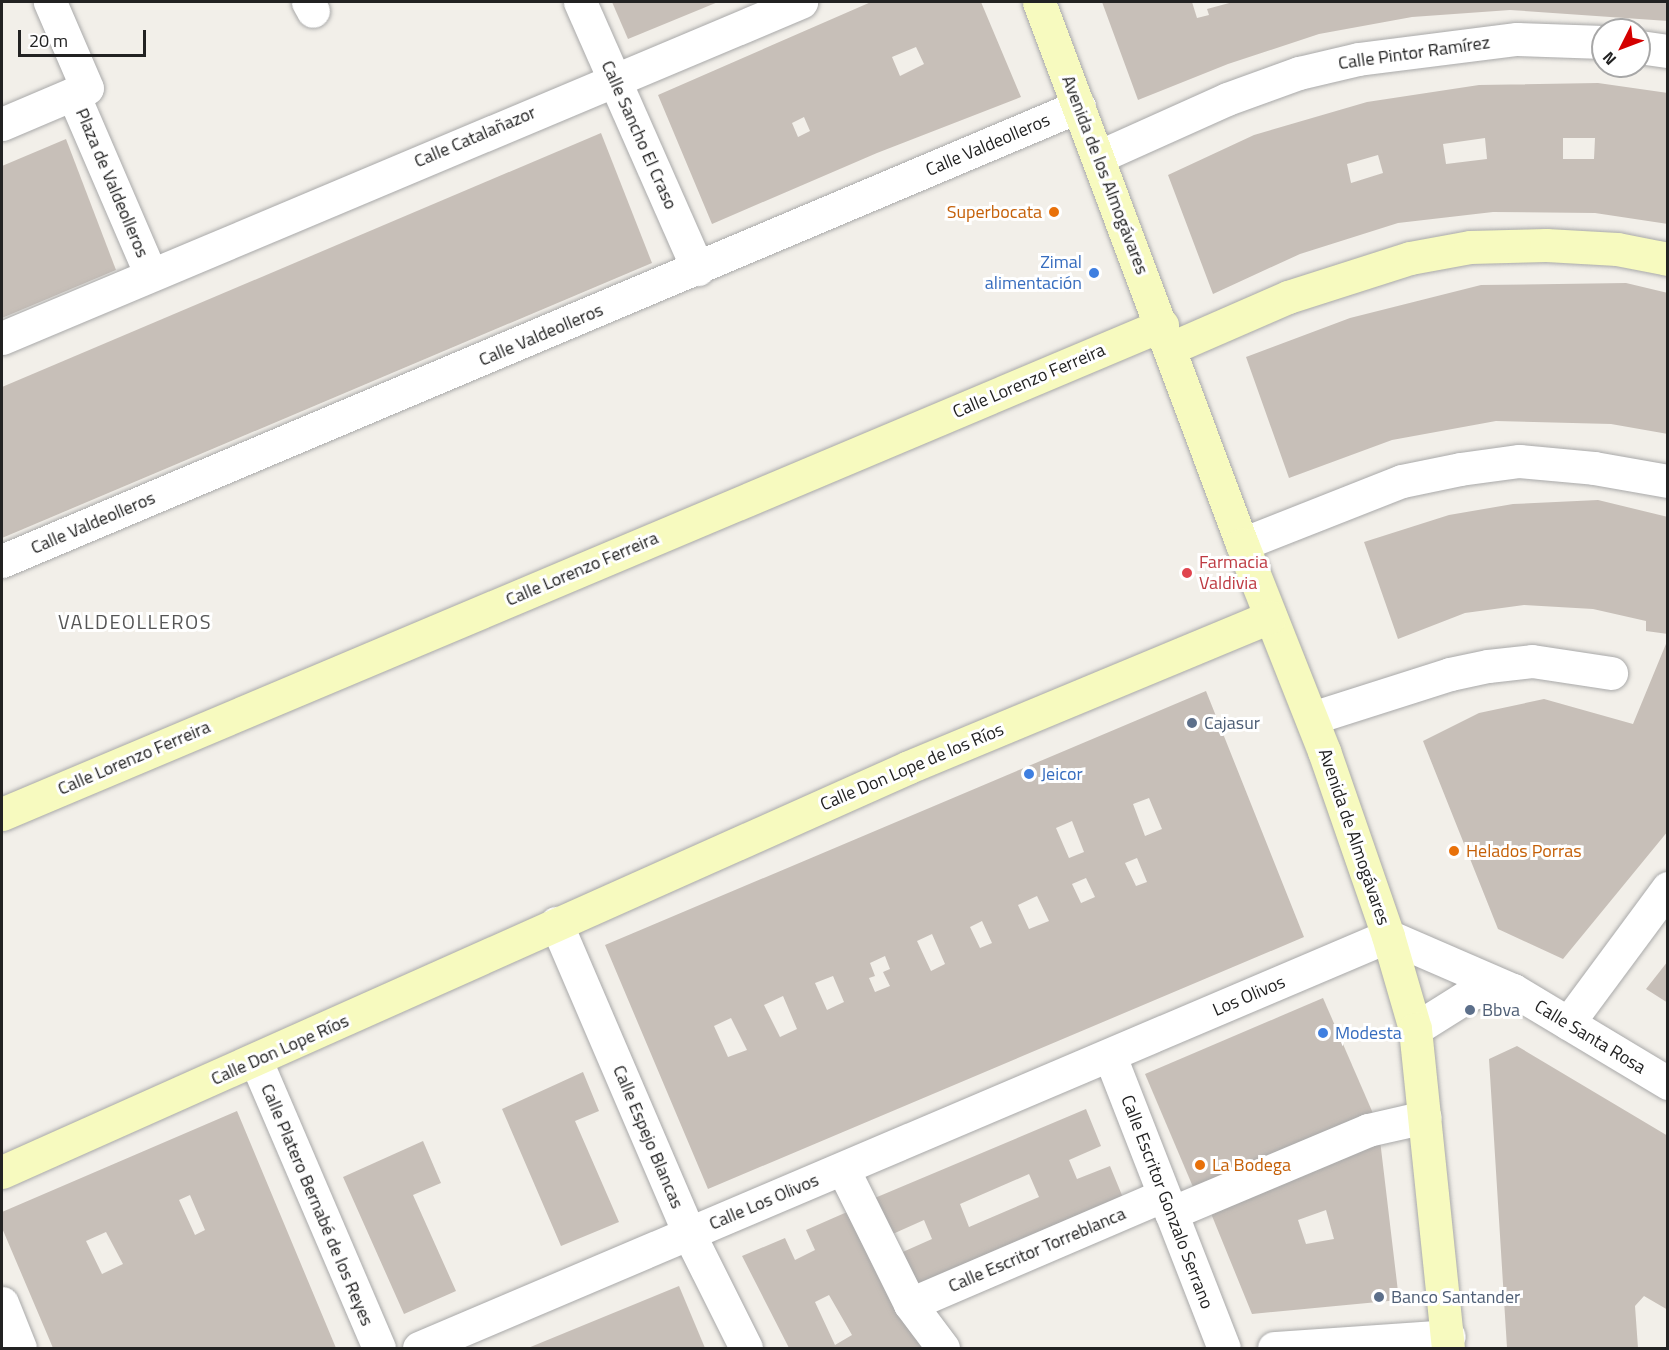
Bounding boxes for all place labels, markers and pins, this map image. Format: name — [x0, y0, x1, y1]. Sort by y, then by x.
place label: Superbocata — [947, 201, 1042, 223]
marker: Superbocata — [1047, 205, 1061, 219]
place label: Zimal alimentación — [985, 252, 1082, 294]
marker: Zimal alimentación — [1087, 266, 1101, 280]
place label: Farmacia Valdivia — [1199, 552, 1268, 594]
marker: Farmacia Valdivia — [1180, 566, 1194, 580]
place label: Cajasur — [1204, 712, 1260, 734]
marker: Cajasur — [1185, 716, 1199, 730]
place label: Jeicor — [1041, 763, 1083, 785]
marker: Jeicor — [1022, 767, 1036, 781]
place label: Helados Porras — [1466, 840, 1582, 862]
marker: Helados Porras — [1447, 844, 1461, 858]
place label: Bbva — [1482, 999, 1520, 1021]
marker: Bbva — [1463, 1003, 1477, 1017]
place label: Modesta — [1335, 1022, 1402, 1044]
marker: Modesta — [1316, 1026, 1330, 1040]
place label: La Bodega — [1212, 1154, 1291, 1176]
marker: La Bodega — [1193, 1158, 1207, 1172]
place label: Banco Santander — [1391, 1286, 1520, 1308]
marker: Banco Santander — [1372, 1290, 1386, 1304]

